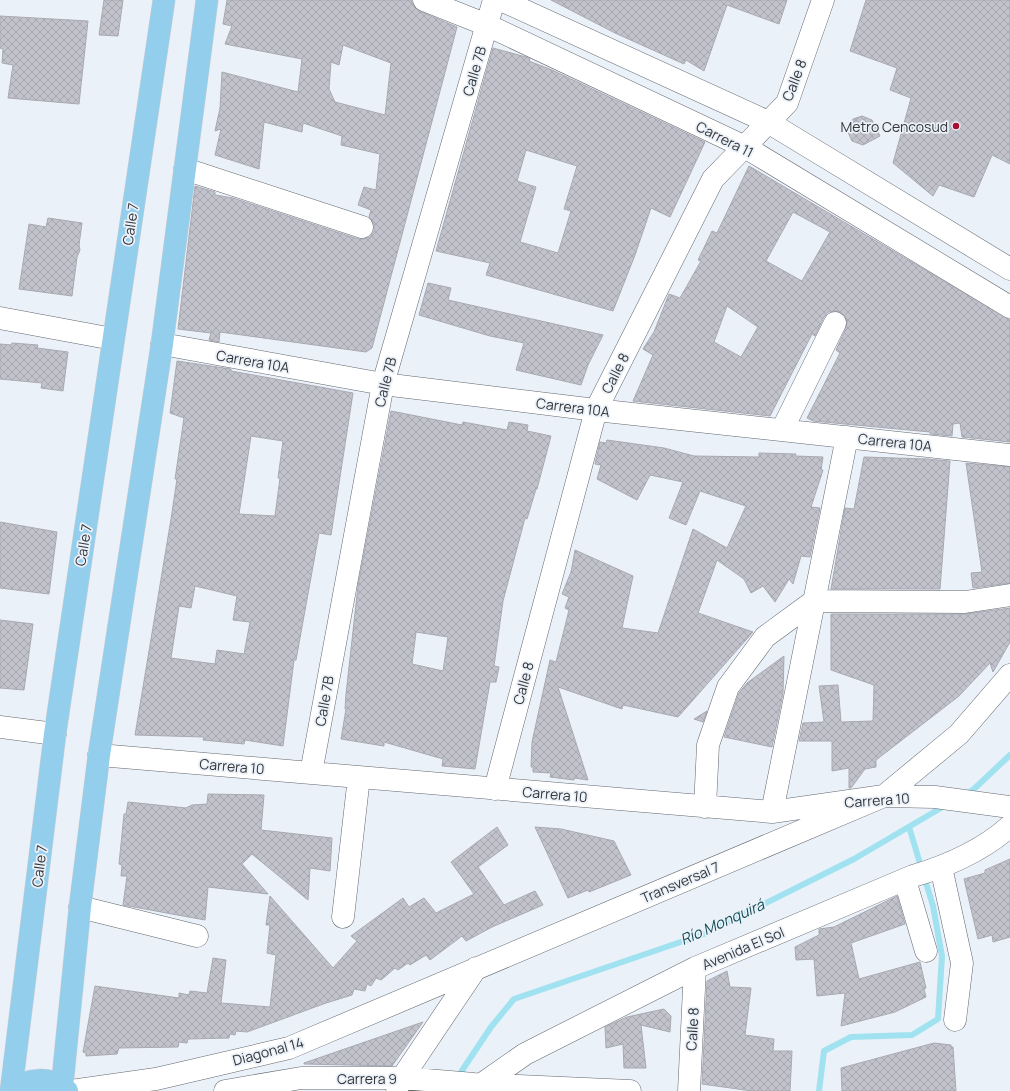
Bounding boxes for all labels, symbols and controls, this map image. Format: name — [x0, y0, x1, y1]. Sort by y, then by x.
street label: Calle 7B — [458, 44, 490, 98]
street label: Calle 8 — [777, 56, 811, 104]
street label: Carrera 11 — [693, 116, 757, 162]
place label: Metro Cencosud — [840, 117, 948, 136]
marker: Metro Cencosud — [951, 121, 961, 131]
street label: Calle 7 — [118, 202, 142, 246]
street label: Carrera 10A — [215, 345, 291, 377]
street label: Calle 8 — [597, 349, 633, 397]
street label: Calle 7B — [370, 355, 400, 409]
street label: Carrera 10A — [535, 393, 611, 421]
street label: Carrera 10A — [857, 429, 933, 455]
street label: Calle 7 — [70, 523, 96, 567]
street label: Calle 8 — [508, 660, 538, 706]
street label: Calle 7B — [310, 674, 338, 728]
street label: Carrera 10 — [199, 754, 265, 778]
street label: Carrera 10 — [522, 782, 588, 806]
street label: Carrera 10 — [844, 788, 910, 812]
street label: Calle 7 — [27, 844, 51, 888]
street label: Transversal 7 — [638, 857, 722, 907]
water label: Río Monquirá — [677, 894, 768, 950]
street label: Avenida El Sol — [699, 922, 787, 974]
street label: Calle 8 — [681, 1007, 703, 1051]
street label: Diagonal 14 — [230, 1032, 306, 1070]
street label: Carrera 9 — [337, 1069, 397, 1088]

